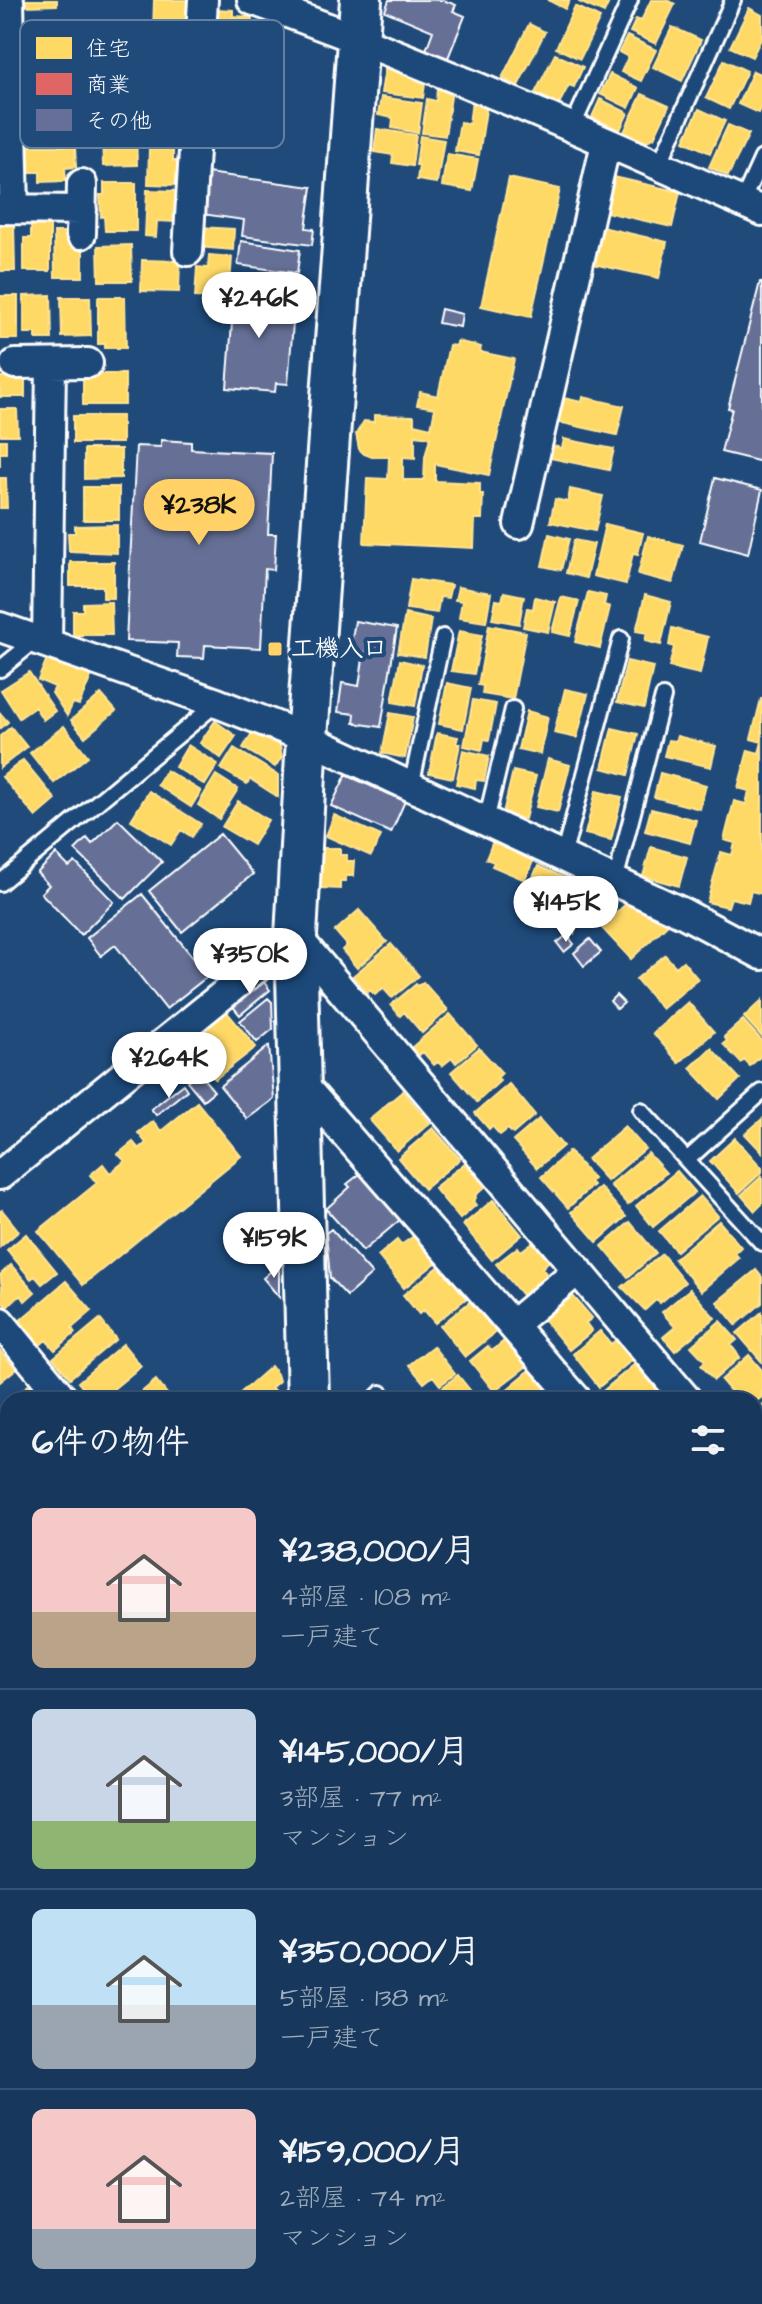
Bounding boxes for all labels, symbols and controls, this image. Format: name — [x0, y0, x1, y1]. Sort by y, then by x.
legend — [20, 20, 284, 148]
text: 住宅 — [86, 34, 130, 65]
text: 商業 — [86, 70, 130, 101]
text: その他 — [86, 106, 152, 137]
pin: ¥246K — [203, 272, 315, 340]
text: ¥246K — [220, 280, 298, 316]
pin: ¥238K — [143, 479, 255, 547]
text: ¥238K — [162, 487, 236, 523]
place label: 工機入口 — [291, 632, 387, 666]
marker: 工機入口 — [266, 640, 284, 658]
pin: ¥145K — [510, 876, 622, 944]
text: ¥145K — [531, 884, 601, 920]
pin: ¥350K — [194, 928, 306, 996]
text: ¥350K — [211, 936, 289, 972]
pin: ¥264K — [113, 1032, 225, 1100]
text: ¥264K — [130, 1040, 208, 1076]
pin: ¥159K — [218, 1212, 330, 1280]
text: ¥159K — [241, 1220, 307, 1256]
icon: filters — [686, 1418, 730, 1462]
text: 6件の物件 — [32, 1419, 189, 1467]
text: ¥238,000/月 — [280, 1527, 477, 1575]
icon: home — [96, 1540, 192, 1636]
text: 4部屋 · 108 m² — [280, 1579, 451, 1615]
text: 一戸建て — [280, 1619, 384, 1655]
text: ¥145,000/月 — [280, 1728, 470, 1776]
icon: home — [96, 1741, 192, 1837]
text: 3部屋 · 77 m² — [280, 1780, 442, 1816]
text: マンション — [280, 1820, 409, 1856]
text: ¥350,000/月 — [280, 1928, 481, 1976]
icon: home — [96, 1941, 192, 2037]
text: 5部屋 · 138 m² — [280, 1980, 449, 2016]
text: 一戸建て — [280, 2020, 384, 2056]
text: ¥159,000/月 — [280, 2128, 466, 2176]
icon: home — [96, 2141, 192, 2237]
text: 2部屋 · 74 m² — [280, 2180, 445, 2216]
text: マンション — [280, 2220, 409, 2256]

